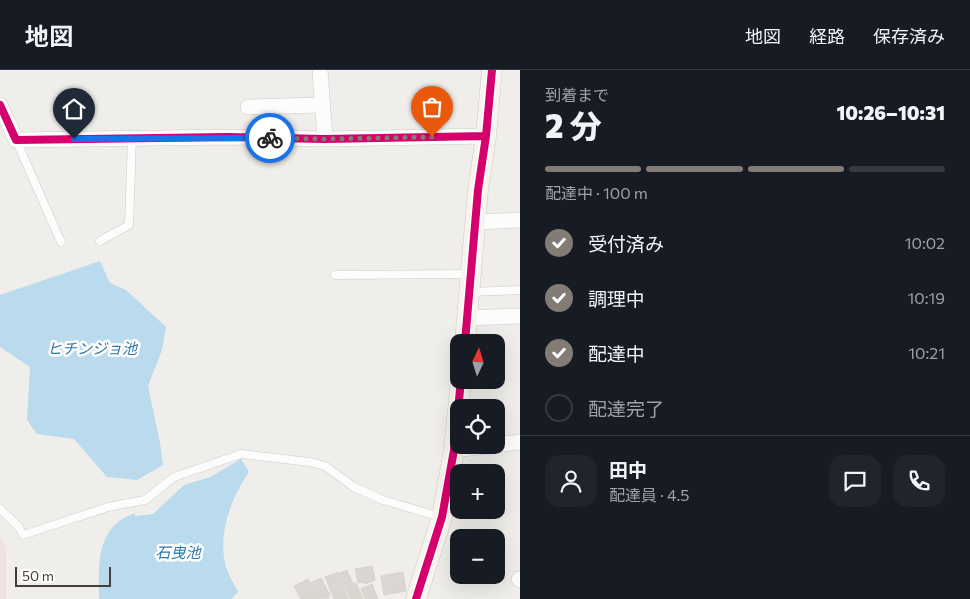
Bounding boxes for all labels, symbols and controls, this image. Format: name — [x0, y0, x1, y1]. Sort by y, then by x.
text: 地図 — [25, 21, 73, 50]
text: 地図 — [745, 25, 781, 47]
text: 経路 — [809, 25, 845, 47]
text: 保存済み — [873, 25, 945, 47]
text: 到着まで — [545, 85, 609, 104]
pin — [411, 86, 453, 137]
pin — [53, 88, 95, 139]
icon: bag — [418, 93, 446, 121]
icon: home — [60, 95, 88, 123]
text: 10:26–10:31 — [836, 101, 945, 124]
text: 2 分 — [545, 105, 602, 145]
courier — [245, 113, 295, 163]
icon: bike — [256, 124, 284, 152]
text: 配達中 · 100 m — [545, 183, 648, 202]
icon: check — [545, 229, 573, 257]
text: 受付済み — [588, 232, 664, 255]
text: 10:02 — [905, 233, 945, 252]
icon: check — [545, 284, 573, 312]
text: 調理中 — [588, 287, 645, 310]
text: 10:19 — [907, 288, 945, 307]
north arrow — [450, 334, 505, 389]
map controls — [450, 334, 505, 584]
water label: ヒチンジョ池 — [47, 339, 139, 357]
icon: check — [545, 339, 573, 367]
text: 配達中 — [588, 342, 645, 365]
text: 10:21 — [908, 343, 945, 362]
text: 配達完了 — [588, 397, 664, 420]
button: locate — [450, 399, 505, 454]
button: person — [545, 455, 597, 507]
button: chat — [829, 455, 881, 507]
button: phone — [893, 455, 945, 507]
text: 田中 — [609, 458, 647, 481]
button: + — [450, 464, 505, 519]
text: 配達員 · 4.5 — [609, 485, 689, 504]
button: − — [450, 529, 505, 584]
water label: 石曳池 — [155, 543, 202, 561]
scale bar — [15, 564, 111, 587]
text: 50 m — [22, 567, 54, 584]

